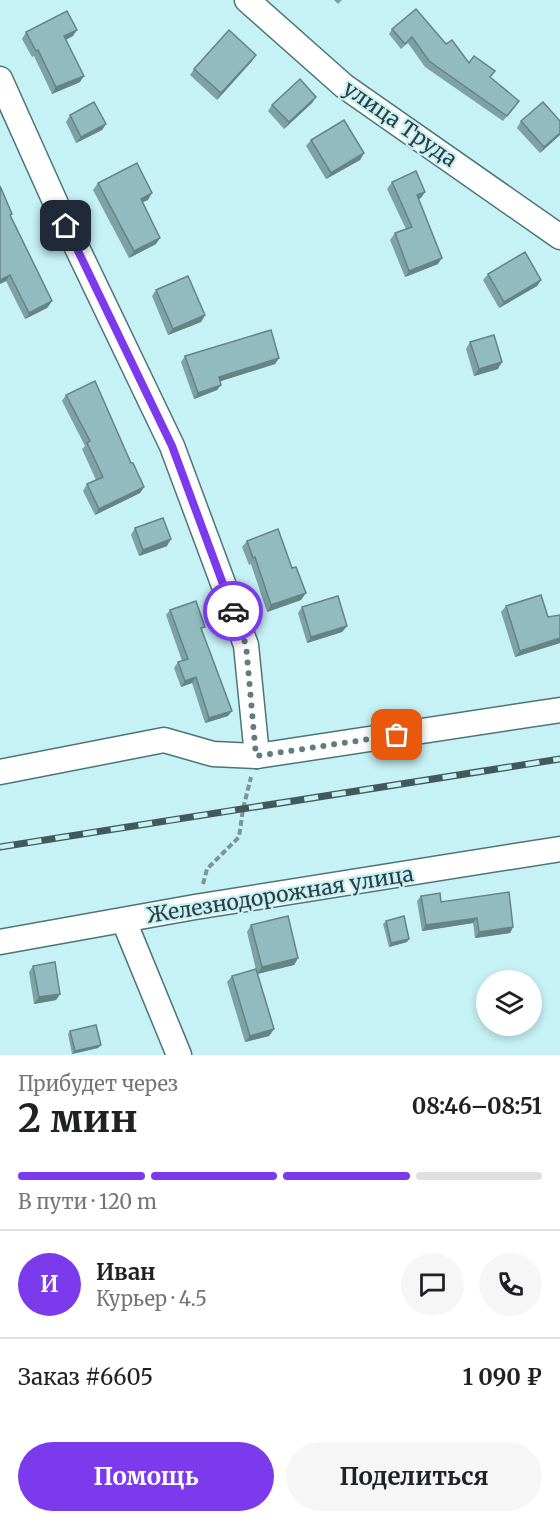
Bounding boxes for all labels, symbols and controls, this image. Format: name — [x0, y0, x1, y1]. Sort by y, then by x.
street label: улица Труда — [338, 74, 462, 173]
pin — [40, 200, 91, 251]
icon: home — [49, 209, 82, 242]
courier — [203, 581, 263, 641]
icon: car — [217, 595, 250, 628]
pin — [371, 709, 422, 760]
icon: bag — [380, 718, 413, 751]
street label: Железнодорожная улица — [145, 860, 415, 929]
map controls — [476, 970, 542, 1036]
button: layers — [476, 970, 542, 1036]
text: Прибудет через — [18, 1071, 178, 1096]
text: 08:46–08:51 — [412, 1092, 542, 1120]
text: 2 мин — [18, 1094, 138, 1143]
text: В пути · 120 m — [18, 1189, 157, 1214]
button: chat — [401, 1253, 464, 1316]
button: phone — [479, 1253, 542, 1316]
text: Иван — [96, 1258, 156, 1286]
text: И — [40, 1270, 59, 1298]
text: Курьер · 4.5 — [96, 1286, 207, 1311]
text: Заказ #6605 — [18, 1363, 153, 1391]
text: 1 090 ₽ — [463, 1363, 542, 1391]
button: Помощь — [18, 1442, 274, 1511]
button: Поделиться — [286, 1442, 542, 1511]

